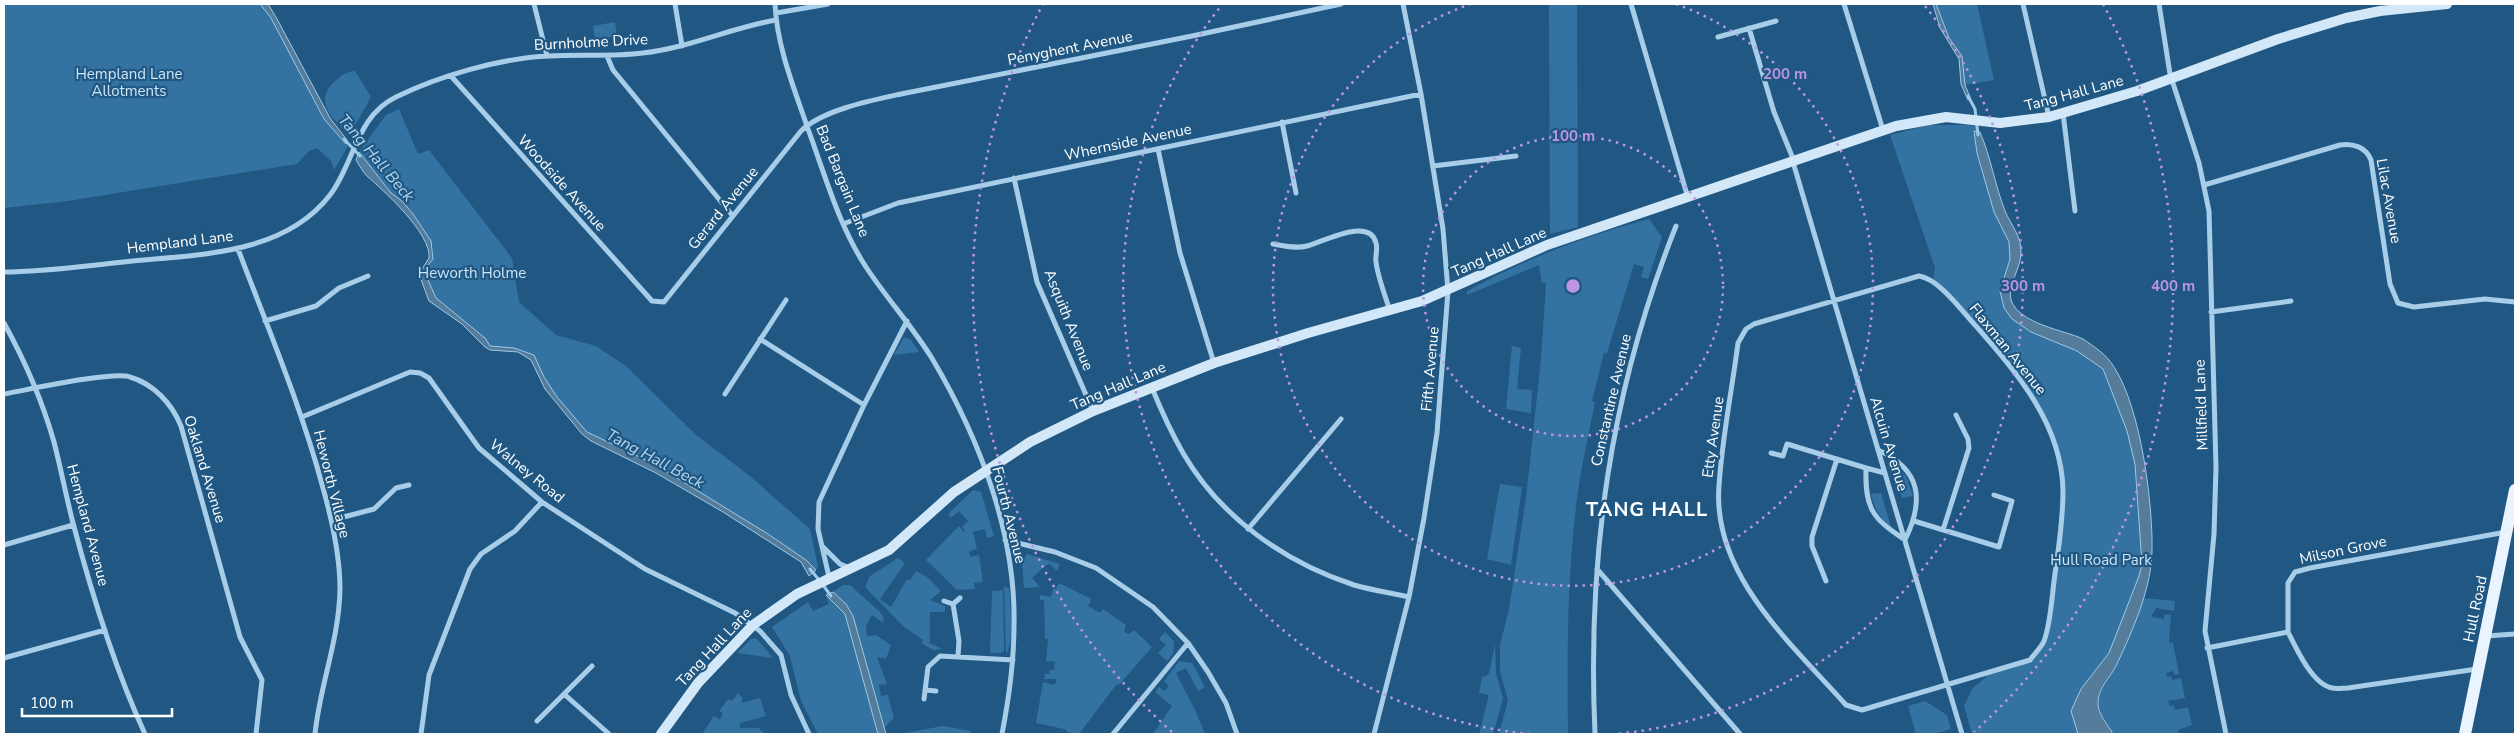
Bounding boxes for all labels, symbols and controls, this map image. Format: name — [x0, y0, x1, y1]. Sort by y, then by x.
street label: Penyghent Avenue — [1006, 26, 1134, 70]
street label: Burnholme Drive — [534, 29, 648, 55]
park label: Hempland Lane Allotments — [75, 64, 183, 101]
text: 200 m — [1763, 64, 1807, 84]
street label: Tang Hall Lane — [2022, 70, 2126, 116]
water label: Tang Hall Beck — [333, 109, 420, 207]
street label: Whernside Avenue — [1063, 119, 1193, 165]
street label: Bad Bargain Lane — [811, 122, 875, 240]
text: 100 m — [1551, 126, 1595, 146]
street label: Woodside Avenue — [513, 130, 611, 236]
street label: Lilac Avenue — [2372, 157, 2406, 245]
street label: Gerard Avenue — [683, 162, 763, 254]
street label: Tang Hall Lane — [1448, 222, 1550, 282]
street label: Hempland Lane — [126, 226, 234, 258]
park label: Heworth Holme — [418, 263, 526, 283]
street label: Asquith Avenue — [1040, 266, 1098, 374]
text: 300 m — [2001, 276, 2045, 296]
text: 400 m — [2151, 276, 2195, 296]
centre of rings — [1564, 277, 1582, 295]
street label: Flaxman Avenue — [1965, 299, 2051, 399]
street label: Fifth Avenue — [1416, 326, 1444, 412]
street label: Constantine Avenue — [1586, 332, 1636, 468]
street label: Tang Hall Lane — [1067, 357, 1169, 415]
street label: Millfield Lane — [2189, 359, 2213, 451]
street label: Alcuin Avenue — [1865, 394, 1913, 494]
street label: Etty Avenue — [1697, 395, 1729, 479]
street label: Oakland Avenue — [179, 413, 231, 525]
water label: Tang Hall Beck — [602, 424, 709, 495]
street label: Heworth Village — [309, 428, 355, 540]
street label: Walney Road — [485, 435, 569, 507]
street label: Hempland Avenue — [62, 462, 114, 588]
street label: Fourth Avenue — [987, 464, 1031, 566]
district label: TANG HALL — [1586, 496, 1708, 523]
street label: Milson Grove — [2298, 531, 2388, 569]
park label: Hull Road Park — [2050, 550, 2152, 570]
street label: Hull Road — [2458, 574, 2492, 644]
street label: Tang Hall Lane — [672, 603, 756, 691]
scale bar — [22, 686, 172, 718]
text: 100 m — [30, 693, 74, 713]

